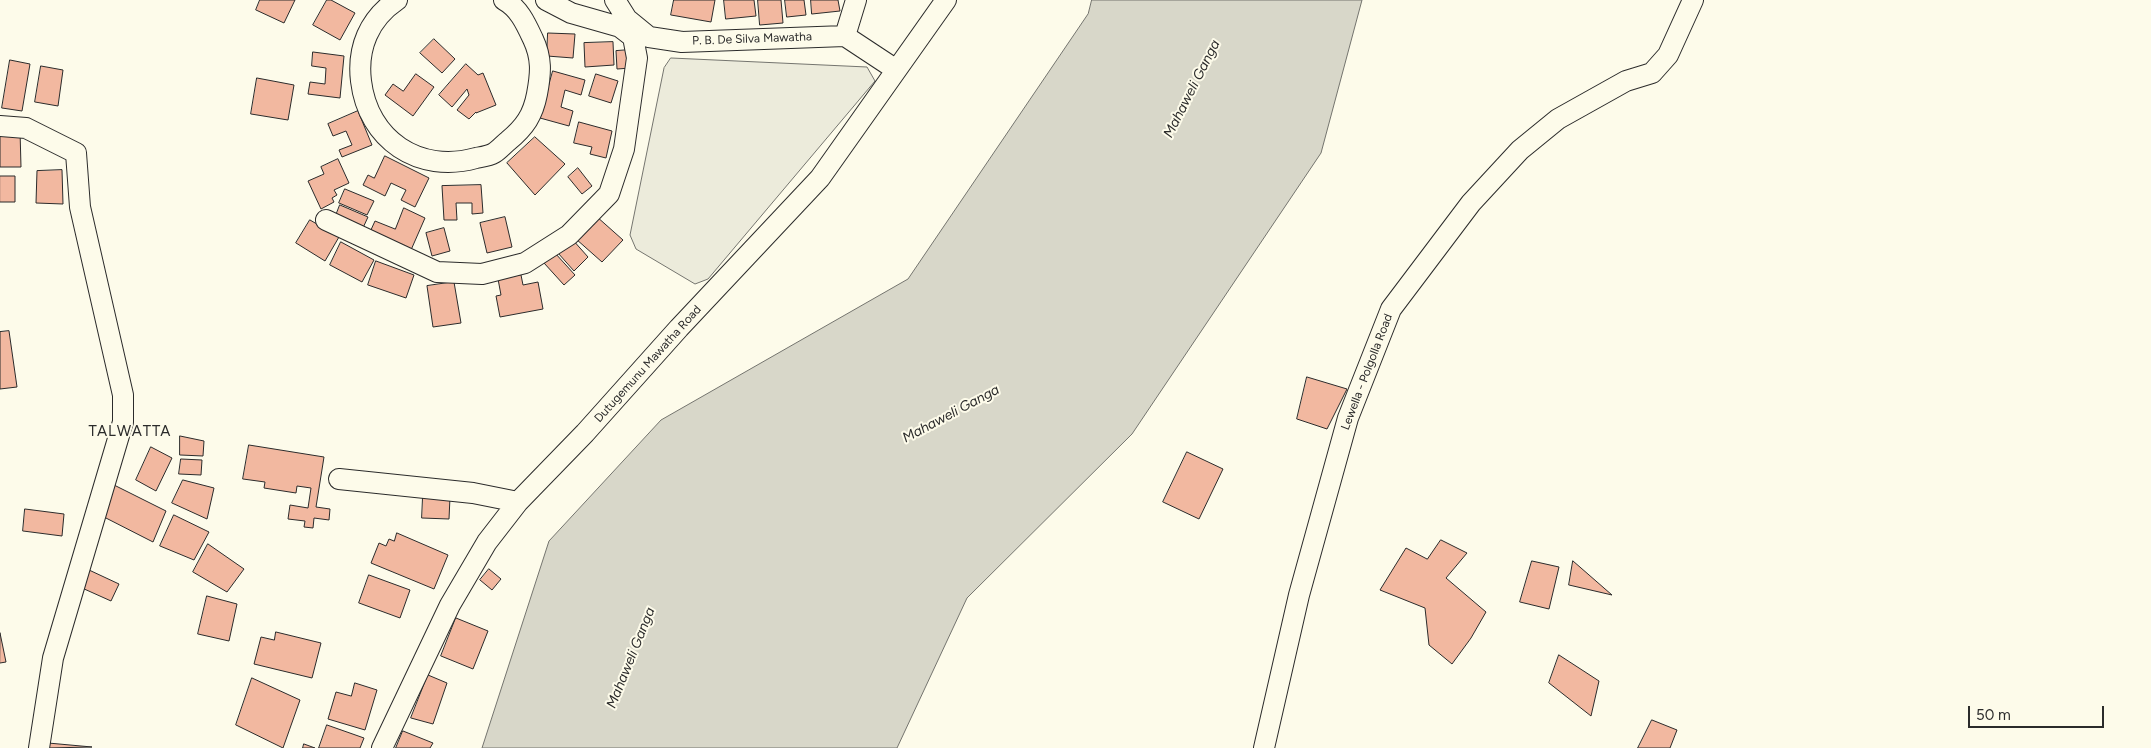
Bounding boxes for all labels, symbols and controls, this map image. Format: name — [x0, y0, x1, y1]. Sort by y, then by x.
street label: P. B. De Silva Mawatha — [692, 30, 812, 48]
water label: Mahaweli Ganga — [1160, 37, 1224, 141]
street label: Dutugemunu Mawatha Road — [592, 302, 704, 426]
street label: Lewella - Polgolla Road — [1338, 312, 1396, 432]
water label: Mahaweli Ganga — [900, 381, 1002, 447]
district label: TALWATTA — [88, 423, 172, 441]
water label: Mahaweli Ganga — [603, 605, 659, 711]
scale bar — [1971, 696, 2107, 728]
text: 50 m — [1976, 706, 2011, 724]

